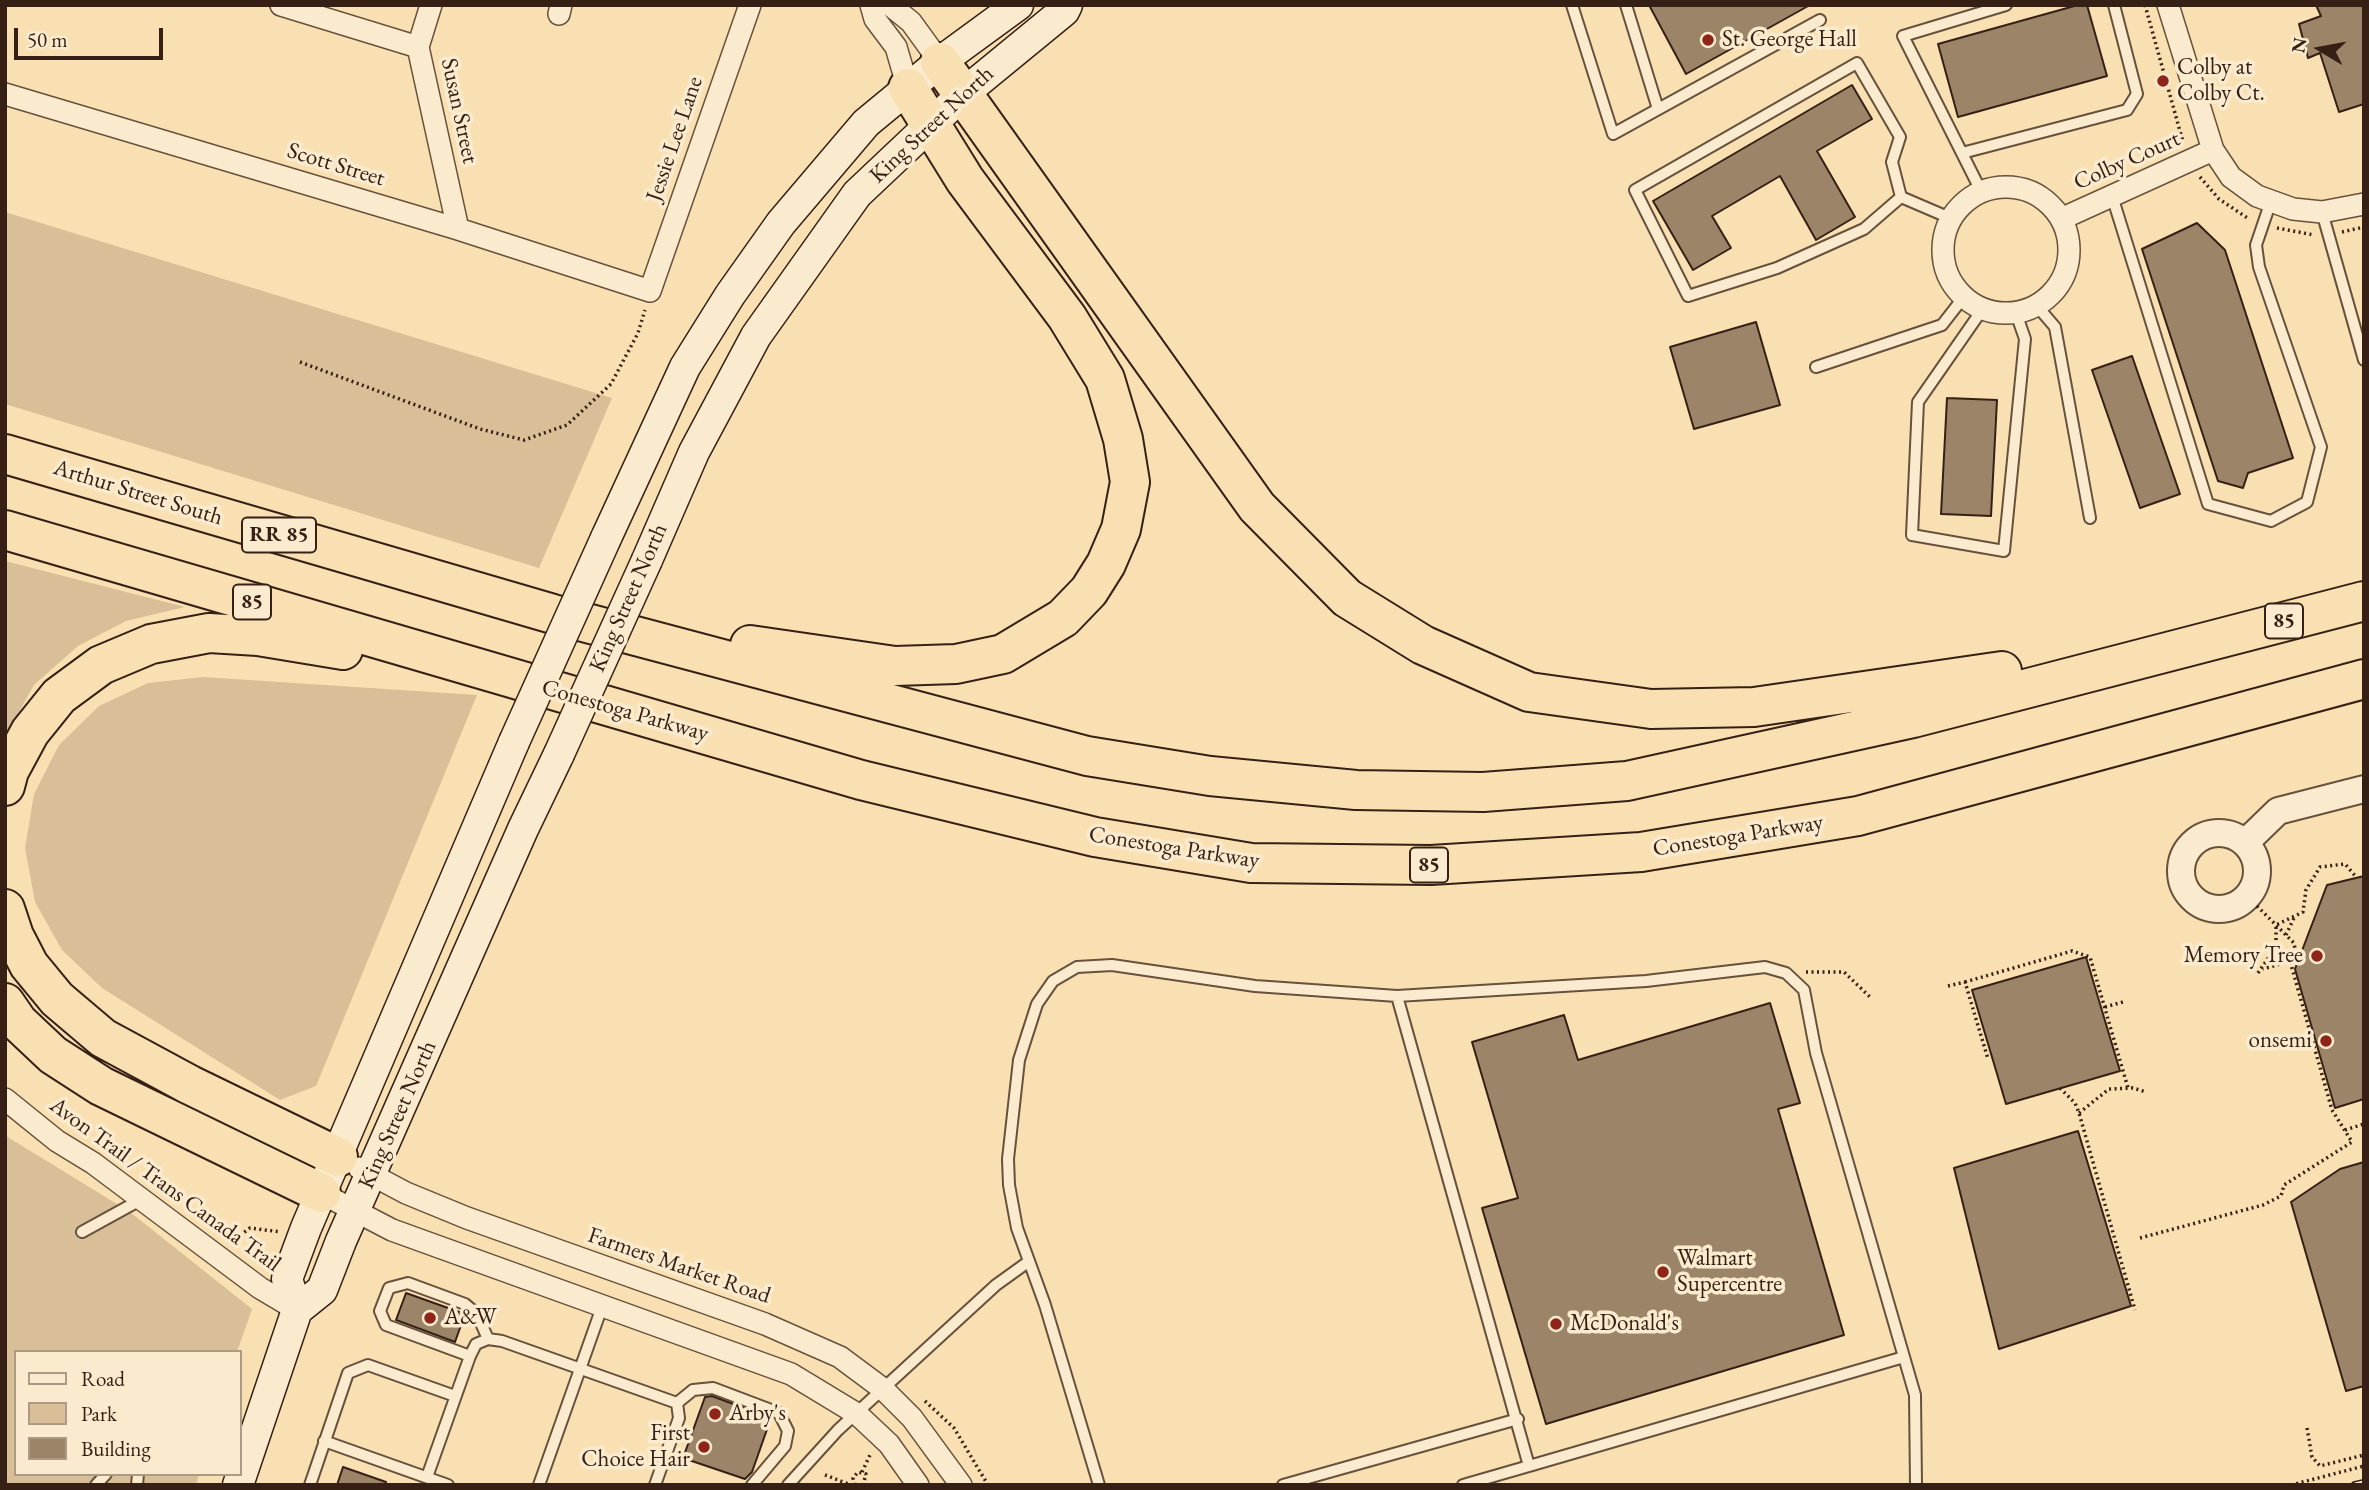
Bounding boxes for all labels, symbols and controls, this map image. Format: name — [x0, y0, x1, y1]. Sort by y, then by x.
scale bar — [18, 14, 166, 58]
north arrow — [2285, 14, 2355, 84]
text: 50 m — [27, 26, 68, 53]
place label: St. George Hall — [1722, 26, 1857, 54]
marker: St. George Hall — [1700, 32, 1716, 48]
text: N — [2285, 36, 2312, 55]
place label: Colby at Colby Ct. — [2177, 54, 2265, 108]
street label: Susan Street — [434, 56, 484, 166]
street label: King Street North — [864, 61, 1000, 189]
street label: Jessie Lee Lane — [641, 73, 709, 205]
marker: Colby at Colby Ct. — [2155, 73, 2171, 89]
street label: Colby Court — [2070, 125, 2184, 197]
street label: Scott Street — [284, 137, 388, 193]
street label: Arthur Street South — [50, 454, 226, 532]
road number: RR 85 — [242, 518, 316, 552]
street label: King Street North — [584, 520, 674, 676]
road number: 85 — [233, 584, 271, 620]
road number: 85 — [2265, 604, 2303, 638]
street label: Conestoga Parkway — [538, 674, 712, 748]
street label: Conestoga Parkway — [1651, 809, 1825, 863]
street label: Conestoga Parkway — [1087, 821, 1261, 875]
road number: 85 — [1410, 848, 1448, 882]
place label: Memory Tree — [2184, 942, 2303, 970]
marker: Memory Tree — [2309, 948, 2325, 964]
place label: onsemi — [2249, 1027, 2312, 1055]
marker: onsemi — [2318, 1033, 2334, 1049]
street label: King Street North — [353, 1037, 443, 1193]
street label: Avon Trail / Trans Canada Trail — [44, 1092, 286, 1278]
street label: Farmers Market Road — [584, 1222, 774, 1310]
place label: Walmart Supercentre — [1677, 1245, 1782, 1299]
marker: Walmart Supercentre — [1655, 1264, 1671, 1280]
place label: A&W — [444, 1304, 497, 1332]
marker: A&W — [422, 1310, 438, 1326]
place label: McDonald's — [1570, 1310, 1679, 1338]
marker: McDonald's — [1548, 1316, 1564, 1332]
legend — [14, 1350, 242, 1476]
text: Road — [81, 1365, 125, 1392]
text: Park — [81, 1400, 117, 1427]
place label: Arby's — [729, 1400, 786, 1428]
marker: Arby's — [707, 1406, 723, 1422]
place label: First Choice Hair — [581, 1420, 690, 1474]
text: Building — [81, 1435, 151, 1462]
marker: First Choice Hair — [696, 1439, 712, 1455]

